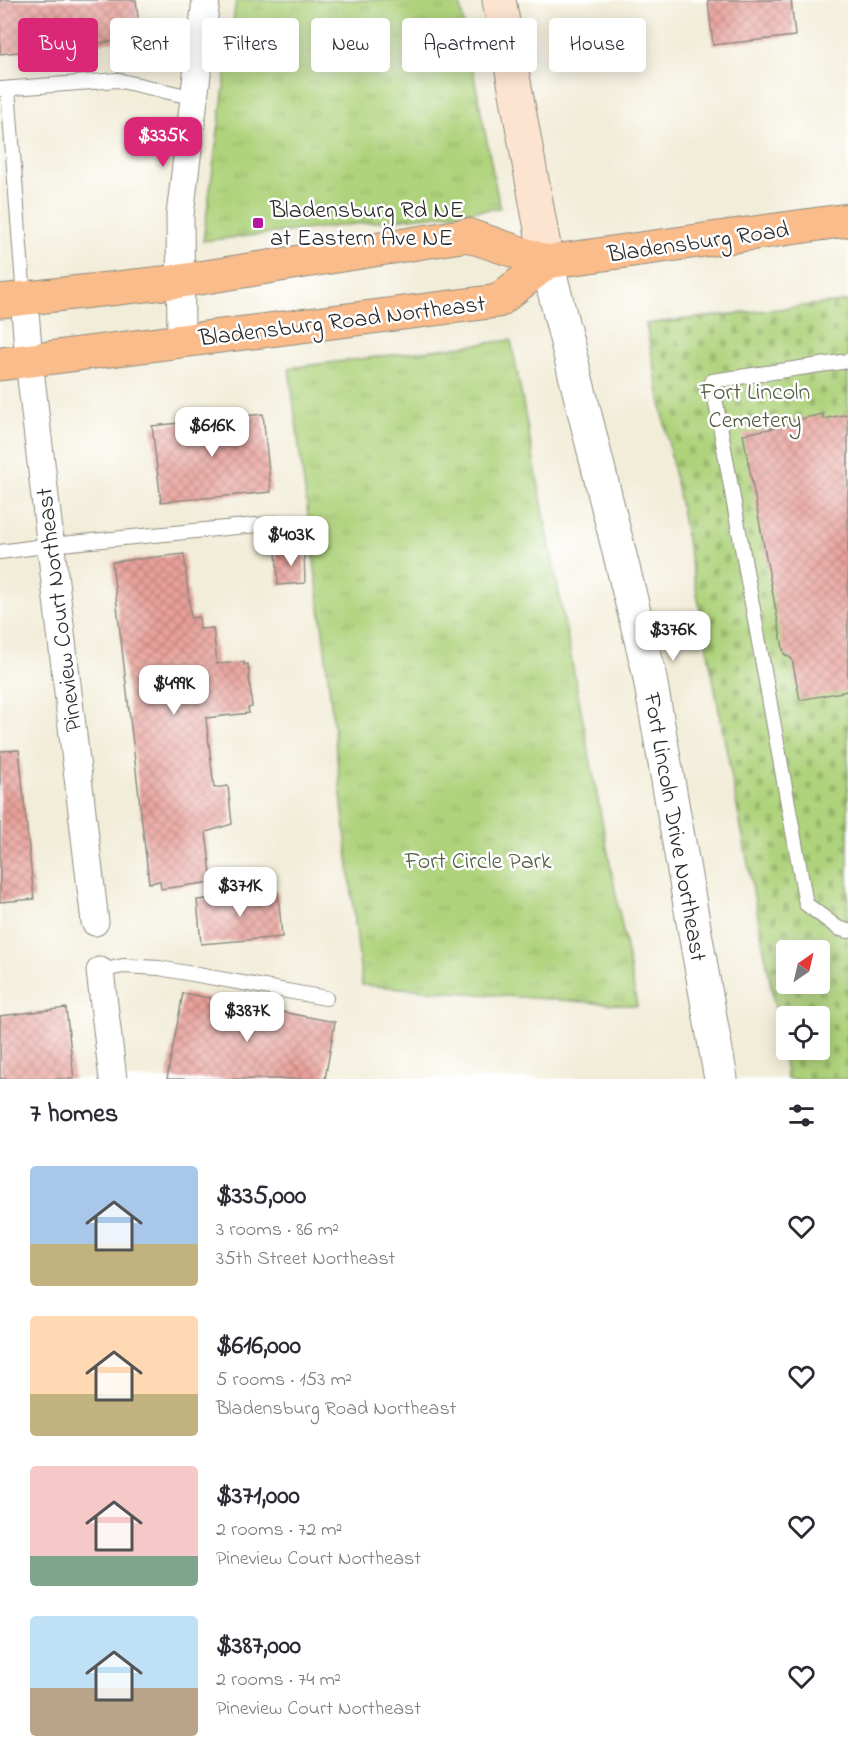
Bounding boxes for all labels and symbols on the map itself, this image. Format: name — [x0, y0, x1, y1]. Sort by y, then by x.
pin: $335K — [121, 117, 205, 168]
place label: Bladensburg Rd NE at Eastern Ave NE — [269, 194, 464, 257]
street label: Bladensburg Road — [604, 213, 792, 274]
marker: Bladensburg Rd NE at Eastern Ave NE — [251, 216, 265, 230]
street label: Bladensburg Road Northeast — [196, 288, 488, 358]
park label: Fort Lincoln Cemetery — [699, 376, 810, 440]
pin: $616K — [170, 407, 254, 458]
street label: Pineview Court Northeast — [28, 486, 93, 734]
pin: $403K — [249, 516, 333, 567]
pin: $376K — [631, 611, 715, 662]
pin: $499K — [132, 665, 216, 716]
street label: Fort Lincoln Drive Northeast — [632, 689, 714, 965]
park label: Fort Circle Park — [403, 845, 552, 880]
pin: $371K — [198, 867, 282, 918]
north arrow — [776, 940, 830, 994]
pin: $387K — [205, 992, 289, 1043]

